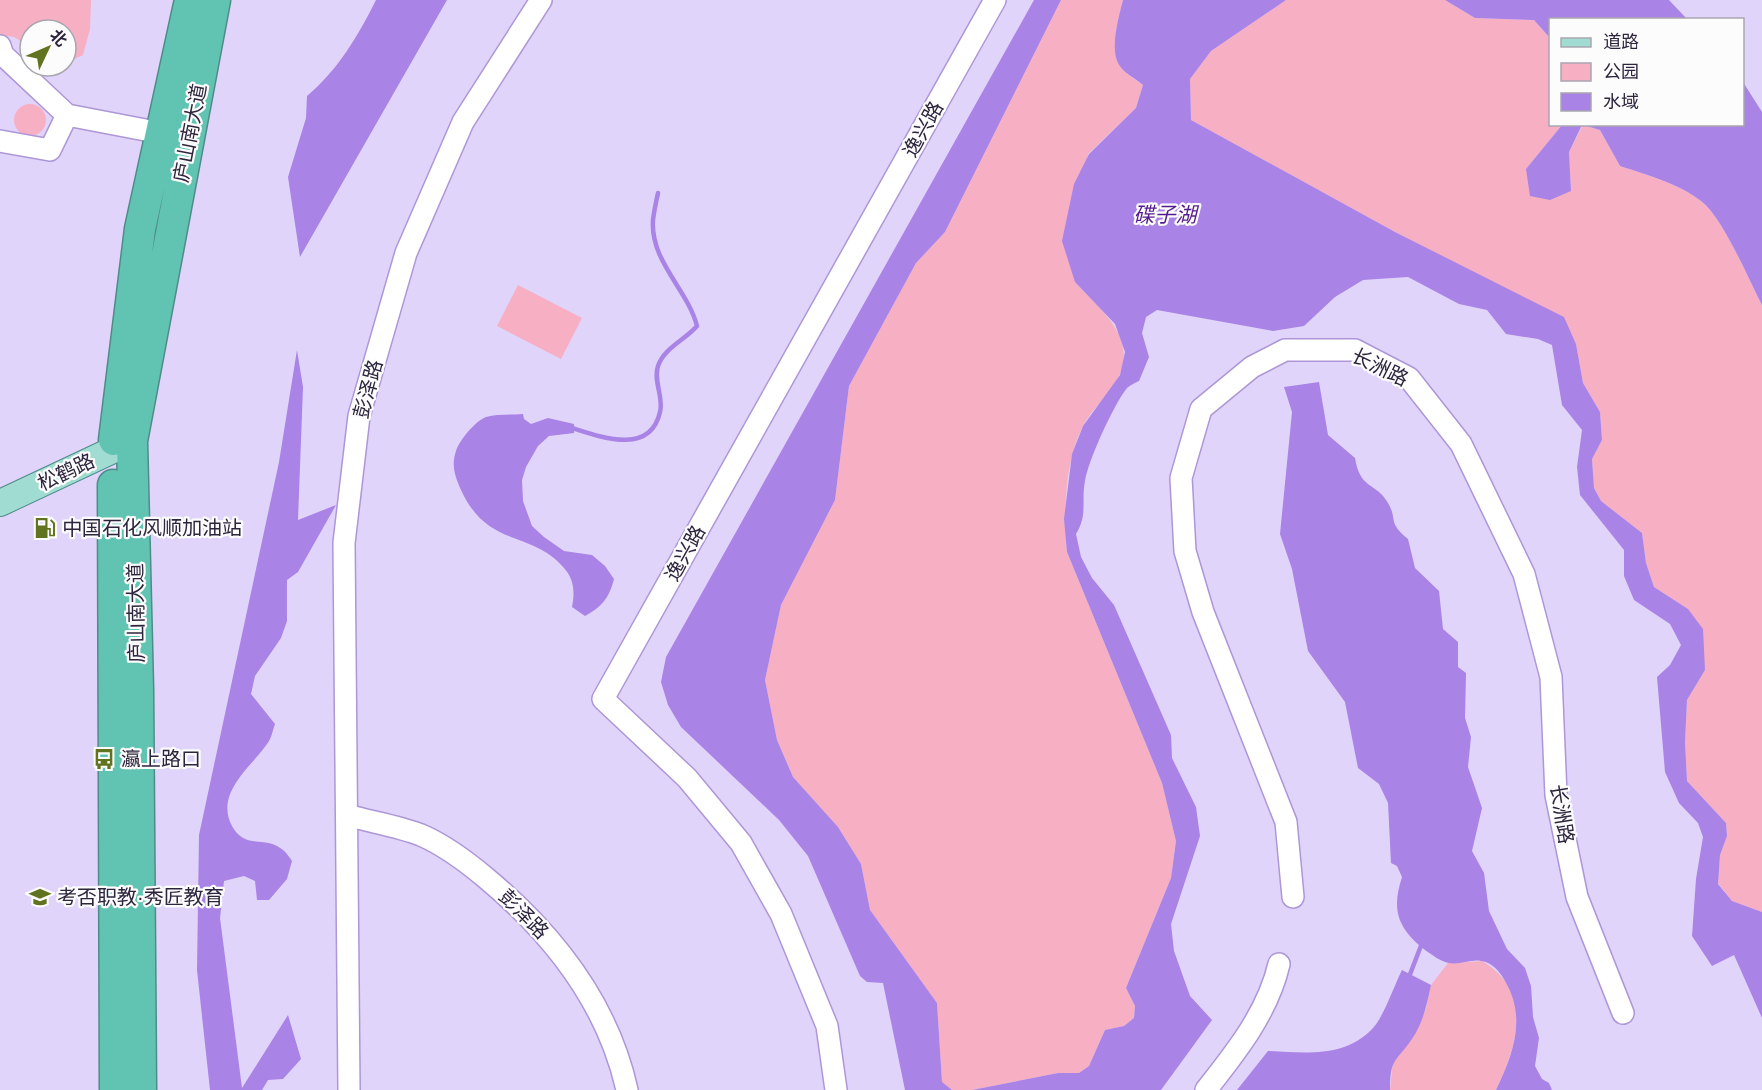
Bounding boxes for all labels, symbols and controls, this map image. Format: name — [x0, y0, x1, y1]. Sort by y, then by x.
north arrow — [18, 18, 78, 78]
legend — [1549, 18, 1744, 126]
text: 北 — [47, 26, 70, 50]
text: 道路 — [1603, 32, 1639, 52]
text: 公园 — [1603, 62, 1639, 82]
street label: 庐山南大道 — [170, 82, 210, 184]
text: 水域 — [1603, 92, 1639, 112]
street label: 逸兴路 — [899, 97, 947, 161]
water label: 碟子湖 — [1134, 203, 1199, 226]
street label: 长洲路 — [1348, 344, 1412, 390]
street label: 彭泽路 — [350, 357, 386, 421]
street label: 松鹤路 — [34, 449, 98, 495]
fuel station icon: 中国石化风顺加油站 — [33, 516, 57, 540]
place label: 中国石化风顺加油站 — [62, 517, 242, 539]
street label: 逸兴路 — [661, 521, 709, 585]
street label: 庐山南大道 — [124, 563, 148, 663]
bus stop icon: 瀛上路口 — [92, 747, 116, 771]
place label: 瀛上路口 — [121, 748, 201, 770]
street label: 长洲路 — [1546, 783, 1578, 845]
school or university icon: 考否职教·秀匠教育 — [28, 885, 52, 909]
street label: 彭泽路 — [495, 885, 553, 943]
place label: 考否职教·秀匠教育 — [57, 886, 224, 908]

